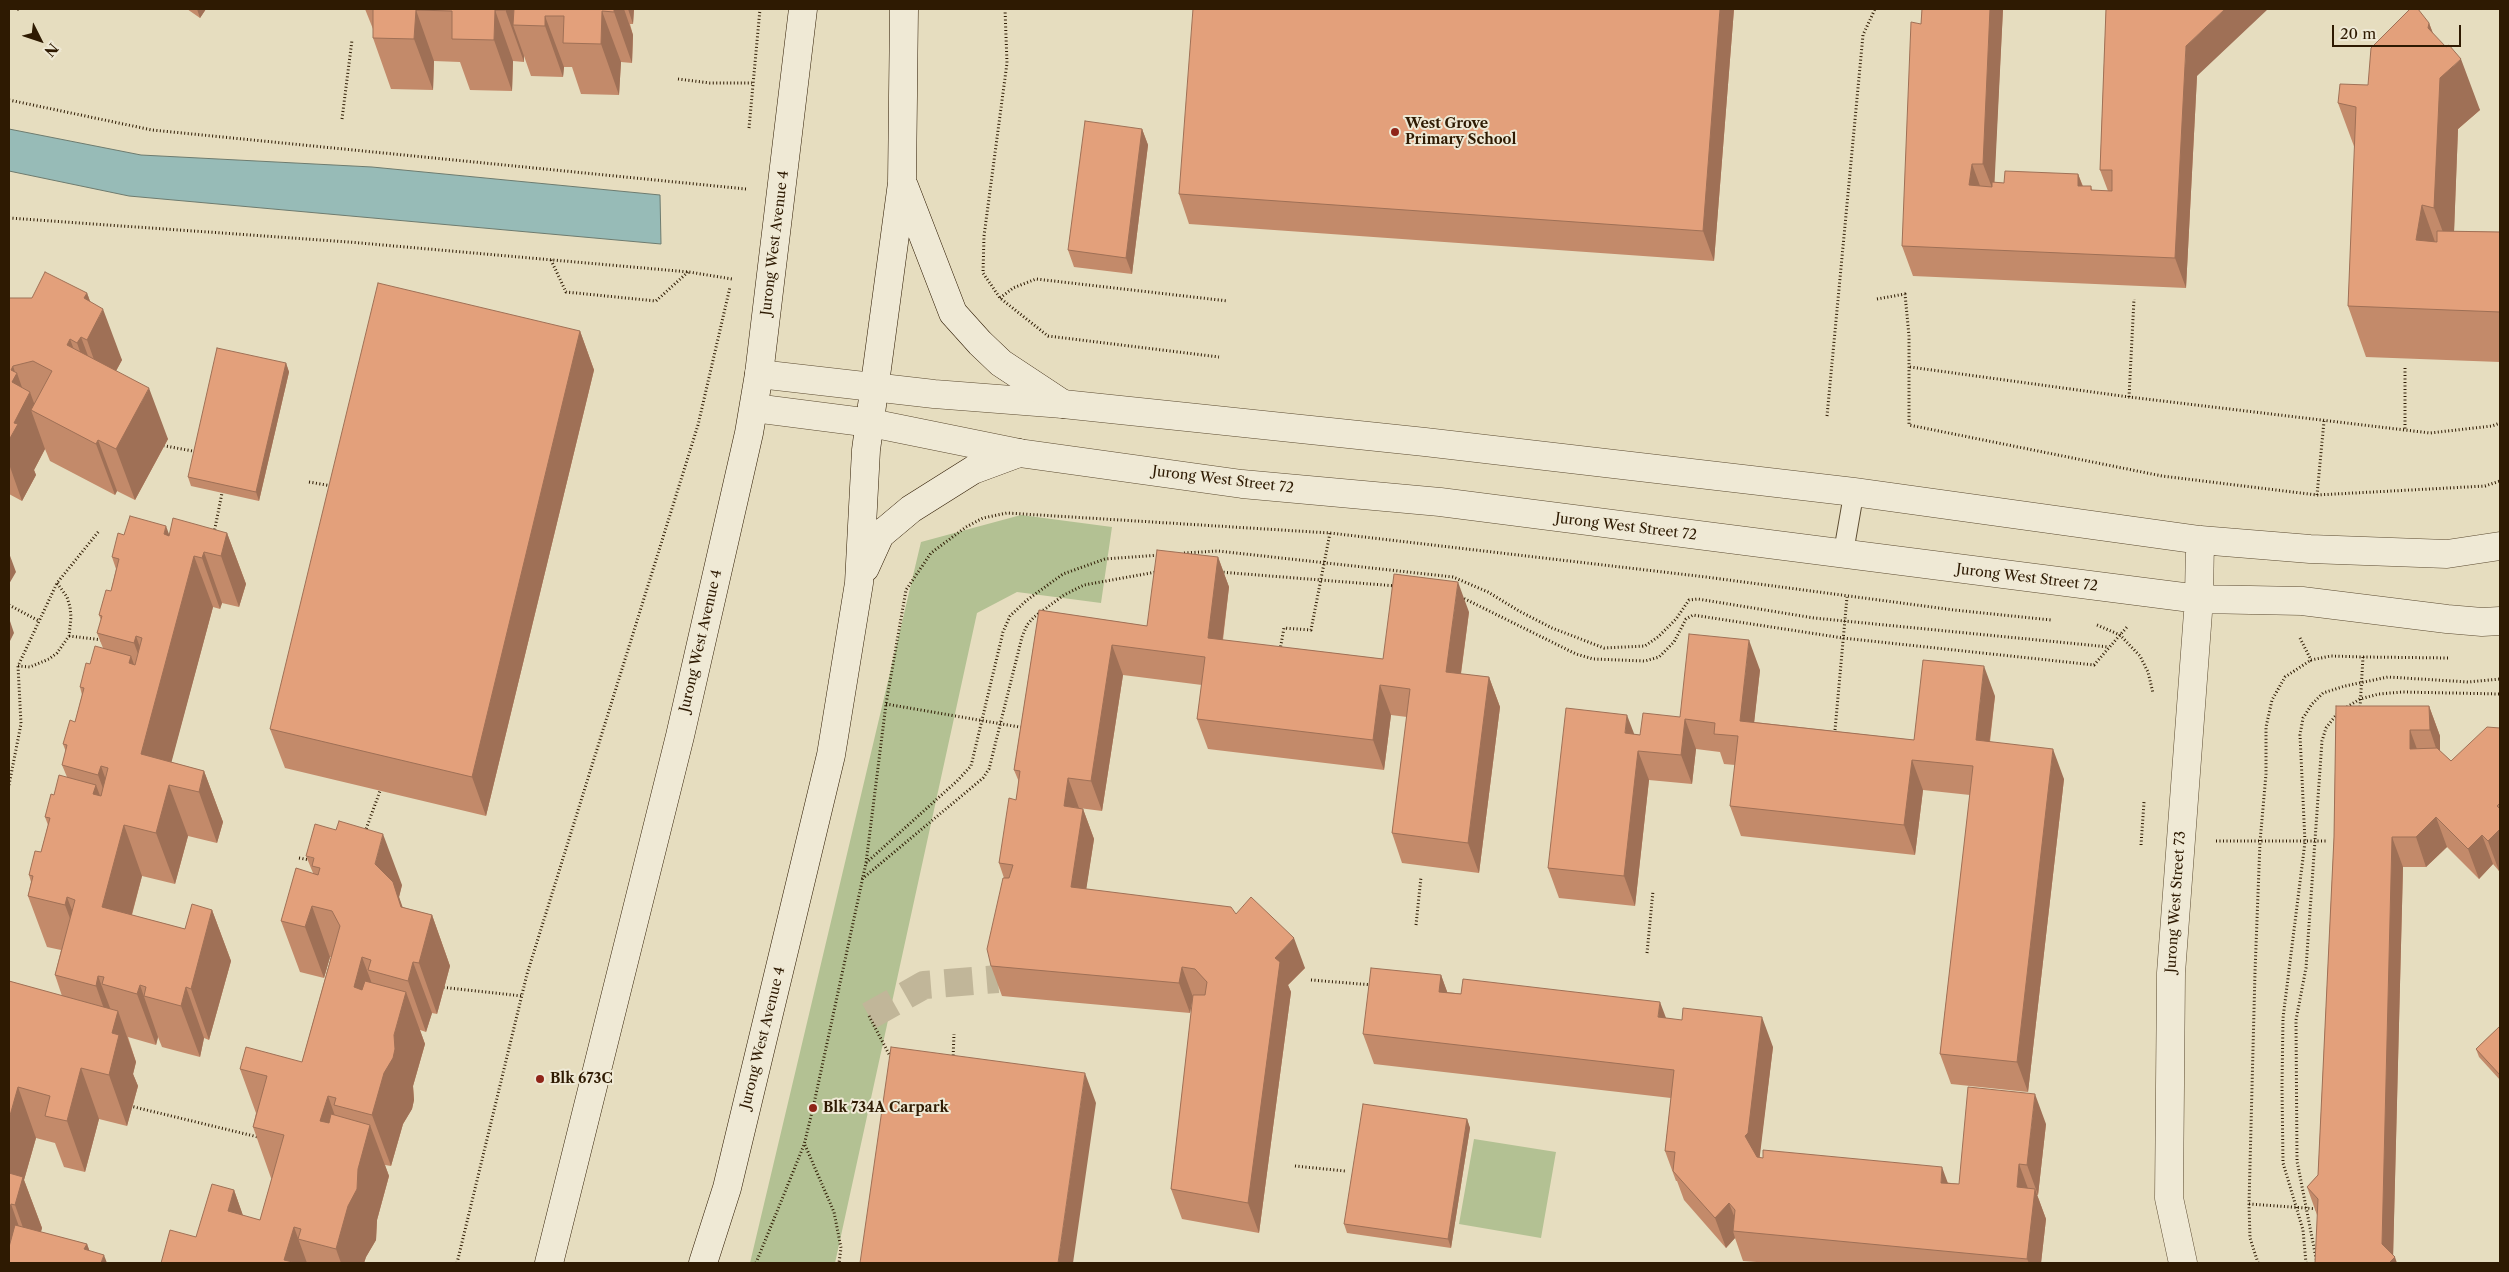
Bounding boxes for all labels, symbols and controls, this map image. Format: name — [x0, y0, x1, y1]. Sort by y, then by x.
north arrow — [15, 15, 65, 65]
scale bar — [2334, 15, 2463, 47]
text: 20 m — [2340, 24, 2376, 43]
text: N — [41, 39, 62, 60]
place label: West Grove Primary School — [1405, 116, 1516, 148]
marker: West Grove Primary School — [1389, 126, 1401, 138]
street label: Jurong West Avenue 4 — [758, 170, 792, 316]
street label: Jurong West Street 72 — [1151, 463, 1295, 497]
street label: Jurong West Street 72 — [1554, 510, 1698, 544]
street label: Jurong West Street 72 — [1955, 561, 2099, 595]
street label: Jurong West Avenue 4 — [676, 568, 726, 714]
street label: Jurong West Street 73 — [2163, 830, 2189, 974]
street label: Jurong West Avenue 4 — [737, 965, 789, 1111]
place label: Blk 673C — [550, 1071, 613, 1087]
marker: Blk 673C — [534, 1073, 546, 1085]
place label: Blk 734A Carpark — [823, 1100, 949, 1116]
marker: Blk 734A Carpark — [807, 1102, 819, 1114]

